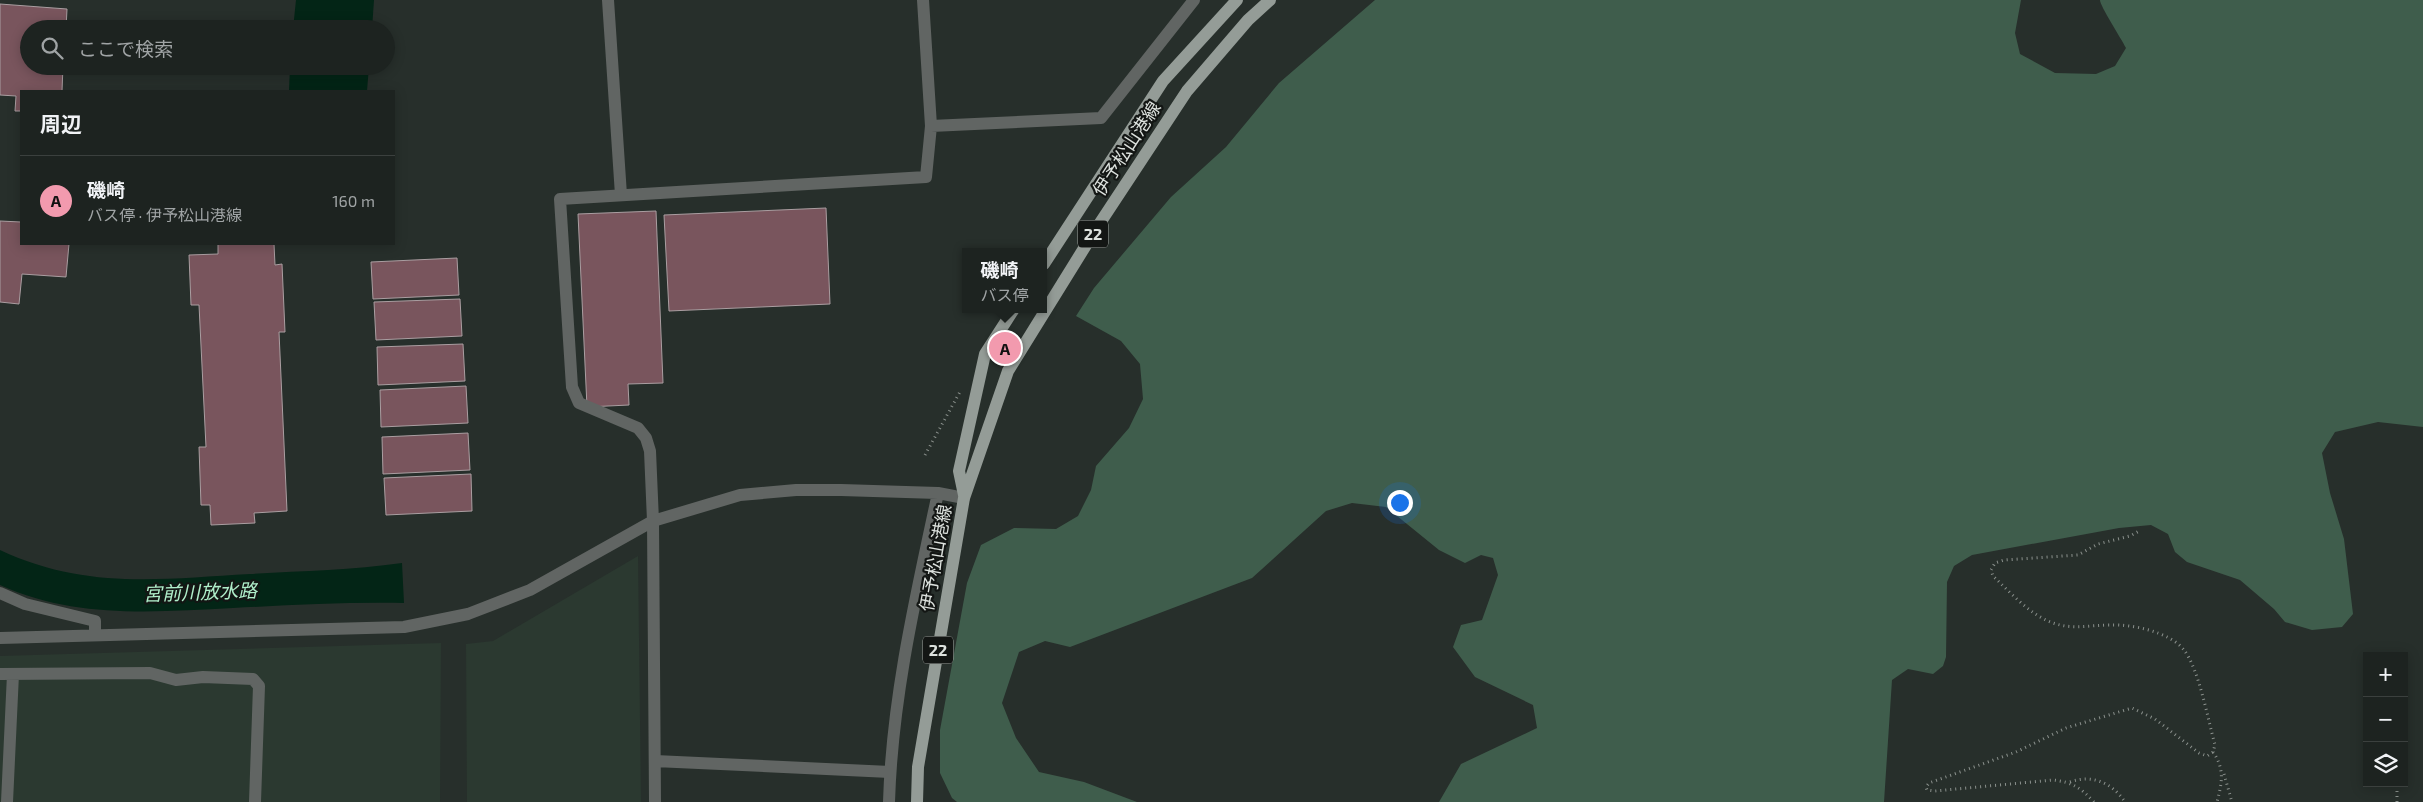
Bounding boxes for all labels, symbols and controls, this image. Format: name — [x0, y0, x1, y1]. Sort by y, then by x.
search box — [20, 20, 395, 75]
icon: search — [38, 34, 66, 62]
text: ここで検索 — [78, 37, 173, 60]
street label: 伊予松山港線 — [1088, 97, 1165, 200]
text: 周辺 — [40, 111, 82, 136]
text: 磯崎 — [87, 178, 125, 201]
text: A — [51, 191, 61, 210]
text: 160 m — [332, 191, 375, 210]
text: バス停 · 伊予松山港線 — [87, 205, 242, 224]
road number: 22 — [1078, 220, 1108, 248]
popup — [962, 248, 1047, 313]
text: 磯崎 — [980, 258, 1019, 281]
text: バス停 — [980, 285, 1029, 304]
pin: A — [989, 329, 1021, 367]
your location — [1387, 490, 1413, 516]
street label: 伊予松山港線 — [915, 503, 955, 613]
water label: 宮前川放水路 — [143, 578, 259, 605]
road number: 22 — [923, 636, 953, 664]
map controls — [2363, 652, 2408, 787]
button: + — [2363, 652, 2408, 697]
button: − — [2363, 697, 2408, 742]
button: layers — [2363, 742, 2408, 787]

